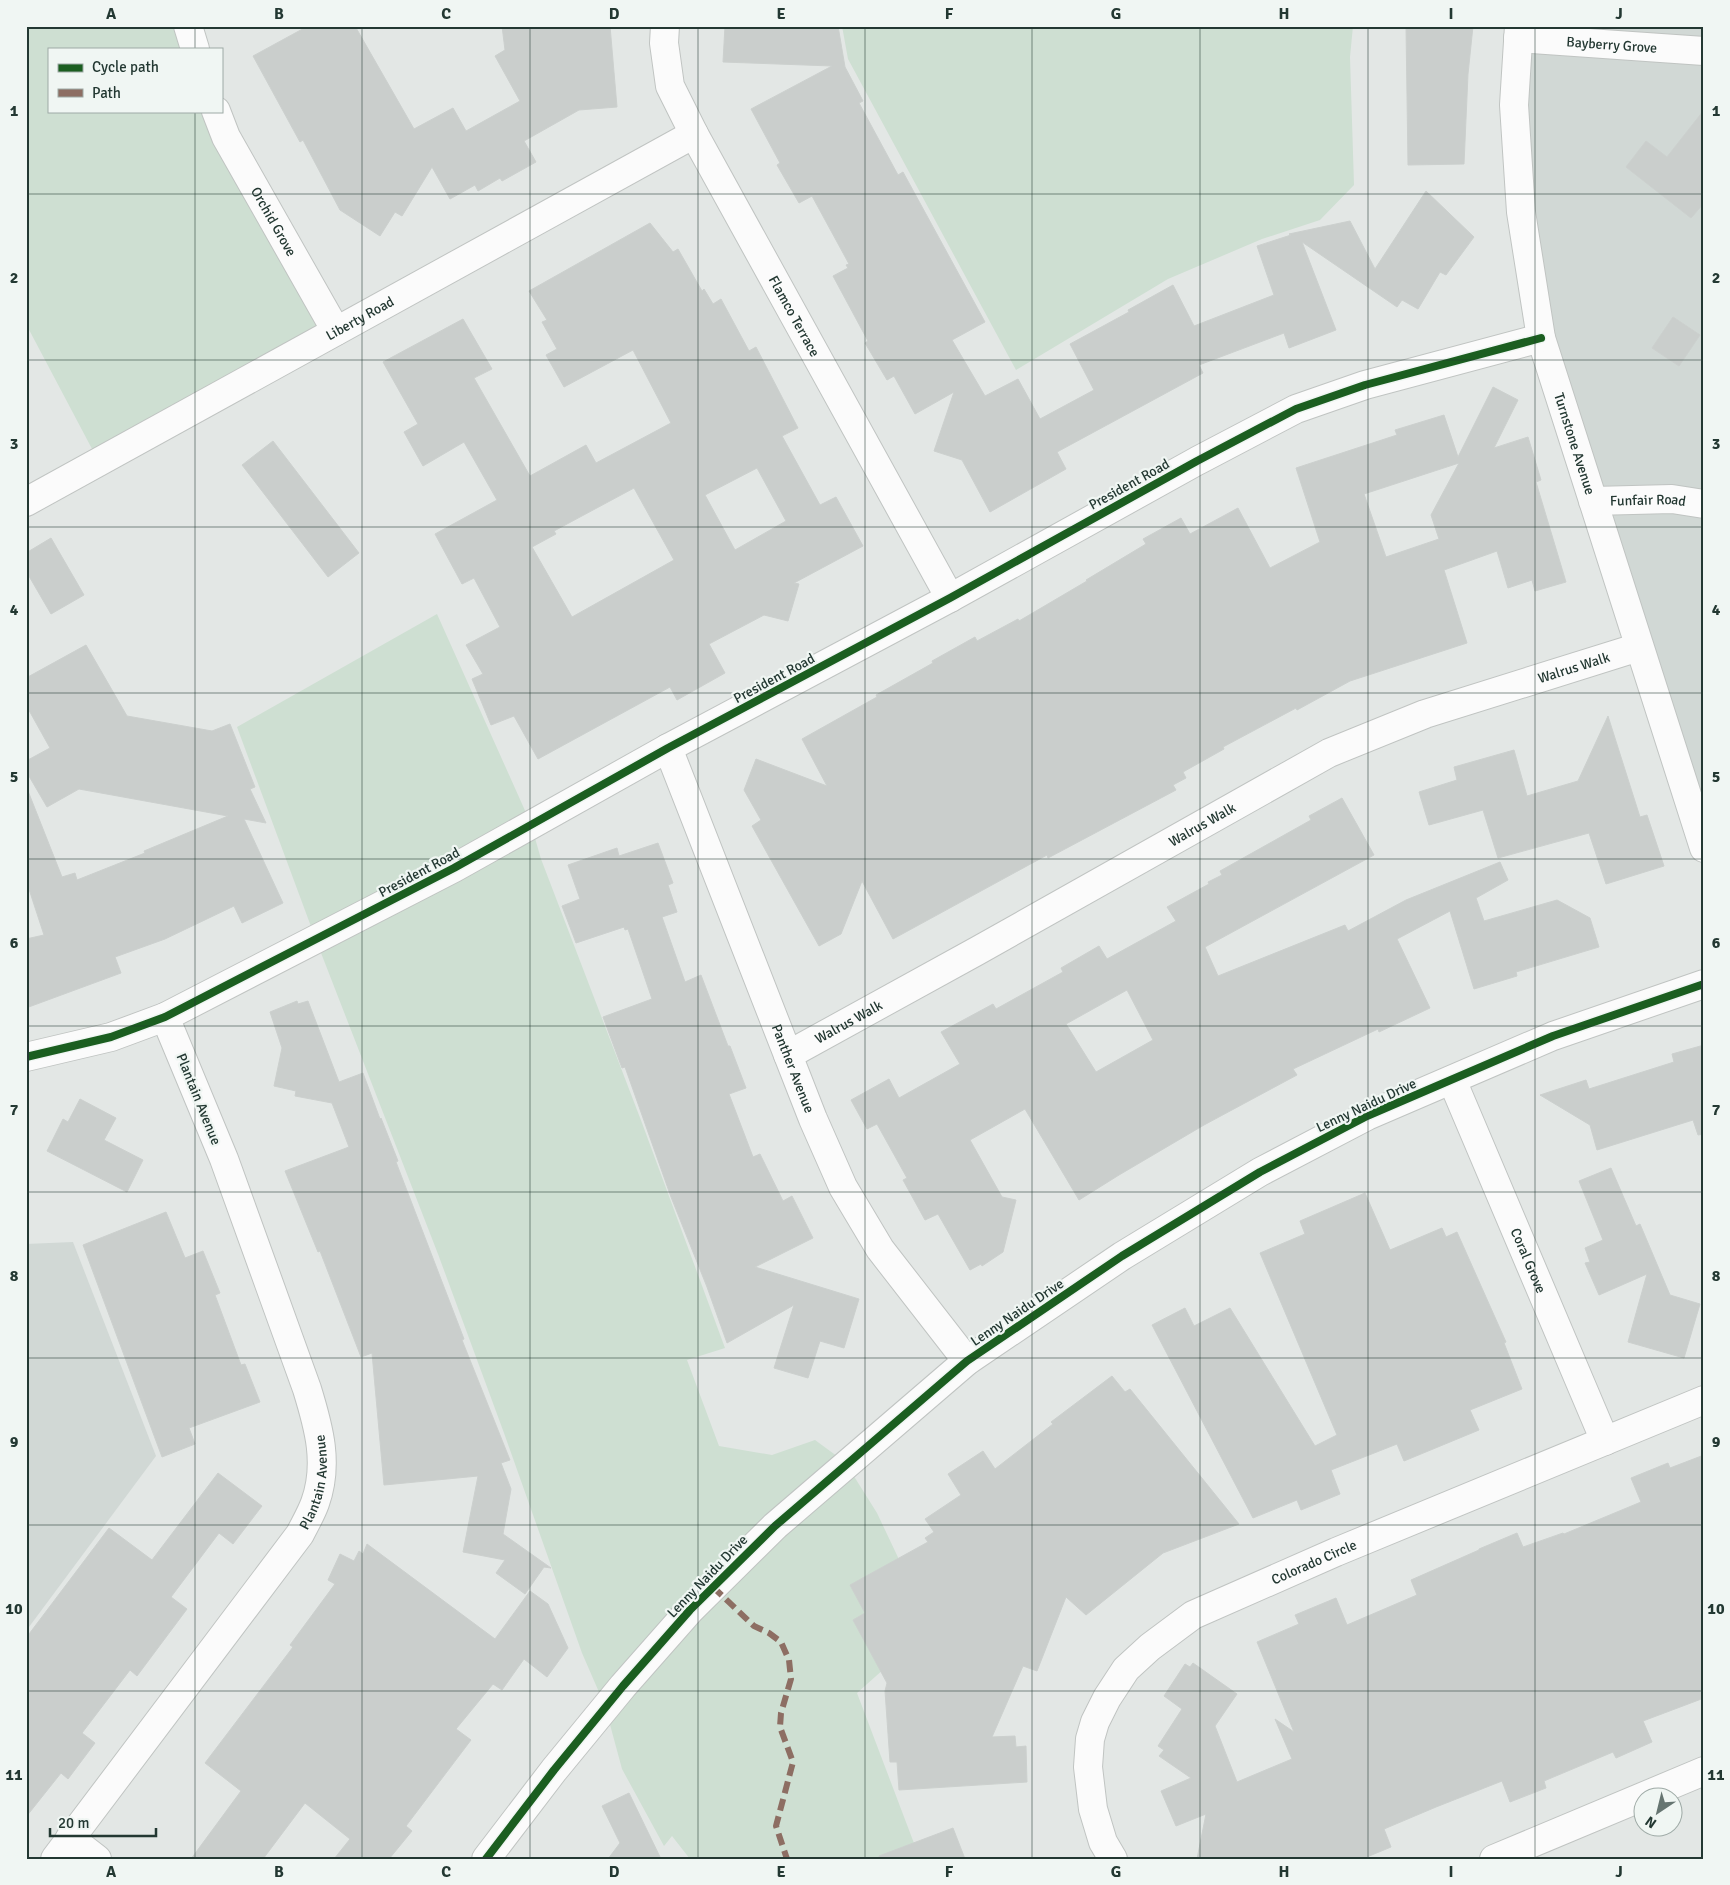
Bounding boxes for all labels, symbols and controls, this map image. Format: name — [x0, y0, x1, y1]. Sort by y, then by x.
text: A — [106, 4, 117, 24]
text: B — [274, 4, 284, 24]
text: C — [441, 4, 451, 24]
text: D — [609, 4, 620, 24]
text: E — [776, 4, 786, 24]
text: F — [945, 4, 954, 24]
text: G — [1111, 4, 1121, 24]
text: H — [1279, 4, 1289, 24]
text: I — [1448, 4, 1454, 24]
text: J — [1615, 4, 1623, 24]
street label: Bayberry Grove — [1566, 33, 1658, 57]
legend — [48, 48, 222, 112]
text: Cycle path — [92, 58, 159, 76]
text: Path — [92, 84, 121, 102]
text: 1 — [10, 101, 19, 121]
text: 1 — [1712, 101, 1721, 121]
street label: Orchid Grove — [247, 184, 300, 259]
text: 2 — [10, 268, 18, 288]
text: 2 — [1712, 268, 1720, 288]
street label: Flamco Terrace — [765, 273, 823, 360]
street label: Liberty Road — [323, 293, 397, 344]
street label: Turnstone Avenue — [1550, 391, 1599, 497]
text: 3 — [10, 434, 18, 454]
text: 3 — [1712, 434, 1720, 454]
street label: President Road — [1086, 455, 1173, 514]
street label: Funfair Road — [1610, 491, 1687, 510]
text: 4 — [10, 600, 19, 620]
text: 4 — [1712, 600, 1721, 620]
street label: Walrus Walk — [1536, 649, 1612, 687]
street label: President Road — [731, 650, 818, 707]
text: 5 — [10, 767, 18, 787]
text: 5 — [1712, 767, 1720, 787]
street label: Walrus Walk — [1166, 799, 1239, 850]
street label: President Road — [376, 844, 463, 901]
text: 6 — [10, 933, 19, 953]
text: 6 — [1712, 933, 1721, 953]
street label: Walrus Walk — [812, 997, 885, 1048]
street label: Panther Avenue — [768, 1022, 818, 1115]
street label: Plantain Avenue — [172, 1051, 225, 1147]
street label: Lenny Naidu Drive — [1313, 1075, 1419, 1136]
text: 7 — [10, 1100, 19, 1120]
text: 7 — [1712, 1100, 1721, 1120]
street label: Coral Grove — [1507, 1225, 1549, 1296]
text: 8 — [10, 1266, 19, 1286]
text: 8 — [1712, 1266, 1721, 1286]
street label: Lenny Naidu Drive — [968, 1275, 1067, 1350]
text: 9 — [10, 1432, 19, 1452]
text: 9 — [1712, 1432, 1721, 1452]
street label: Plantain Avenue — [296, 1433, 331, 1533]
street label: Lenny Naidu Drive — [664, 1531, 751, 1621]
street label: Colorado Circle — [1269, 1536, 1359, 1588]
text: 10 — [5, 1599, 23, 1619]
text: 10 — [1707, 1599, 1725, 1619]
text: 11 — [5, 1765, 23, 1785]
text: 11 — [1707, 1765, 1725, 1785]
north arrow — [1632, 1788, 1682, 1838]
scale bar — [50, 1805, 156, 1837]
text: N — [1642, 1812, 1660, 1832]
text: 20 m — [58, 1814, 89, 1832]
text: A — [106, 1862, 117, 1882]
text: B — [274, 1862, 284, 1882]
text: C — [441, 1862, 451, 1882]
text: D — [609, 1862, 620, 1882]
text: E — [776, 1862, 786, 1882]
text: F — [945, 1862, 954, 1882]
text: G — [1111, 1862, 1121, 1882]
text: H — [1279, 1862, 1289, 1882]
text: I — [1448, 1862, 1454, 1882]
text: J — [1615, 1862, 1623, 1882]

